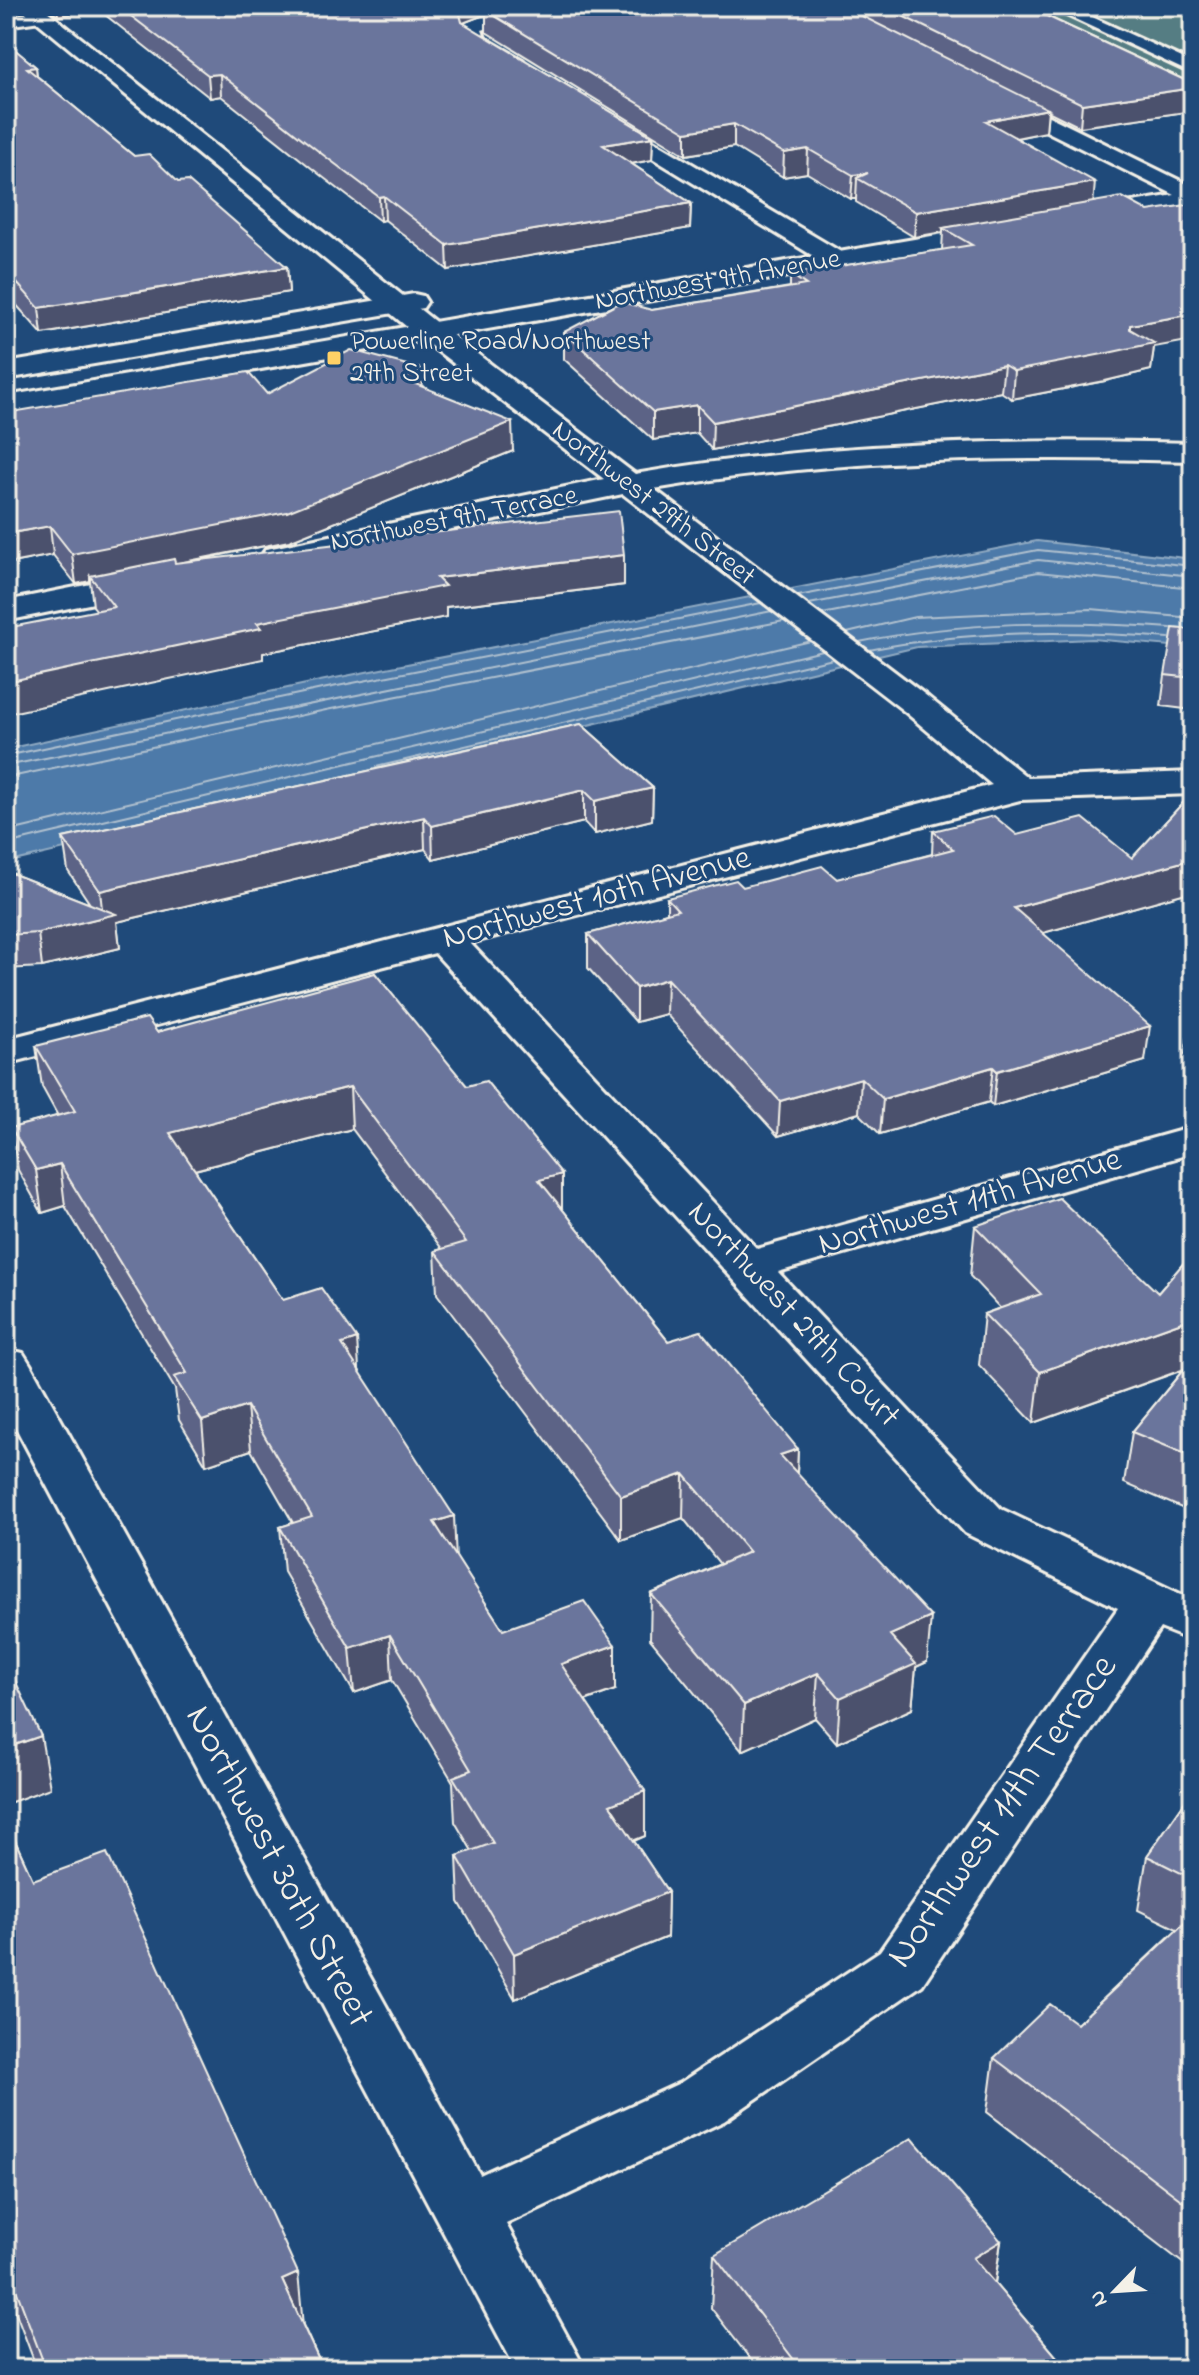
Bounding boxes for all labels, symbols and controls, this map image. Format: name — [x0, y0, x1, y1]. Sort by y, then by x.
street label: Northwest 9th Avenue — [592, 239, 844, 323]
place label: Powerline Road/Northwest 29th Street — [350, 322, 651, 395]
marker: Powerline Road/Northwest 29th Street — [325, 349, 343, 367]
street label: Northwest 29th Street — [542, 411, 764, 597]
street label: Northwest 9th Terrace — [327, 476, 581, 564]
street label: Northwest 10th Avenue — [438, 834, 757, 964]
street label: Northwest 11th Avenue — [813, 1136, 1128, 1270]
street label: Northwest 29th Court — [674, 1190, 912, 1440]
street label: Northwest 11th Terrace — [872, 1643, 1134, 1981]
street label: Northwest 30th Street — [168, 1695, 388, 2039]
north arrow — [1075, 2251, 1155, 2331]
text: N — [1082, 2285, 1117, 2312]

